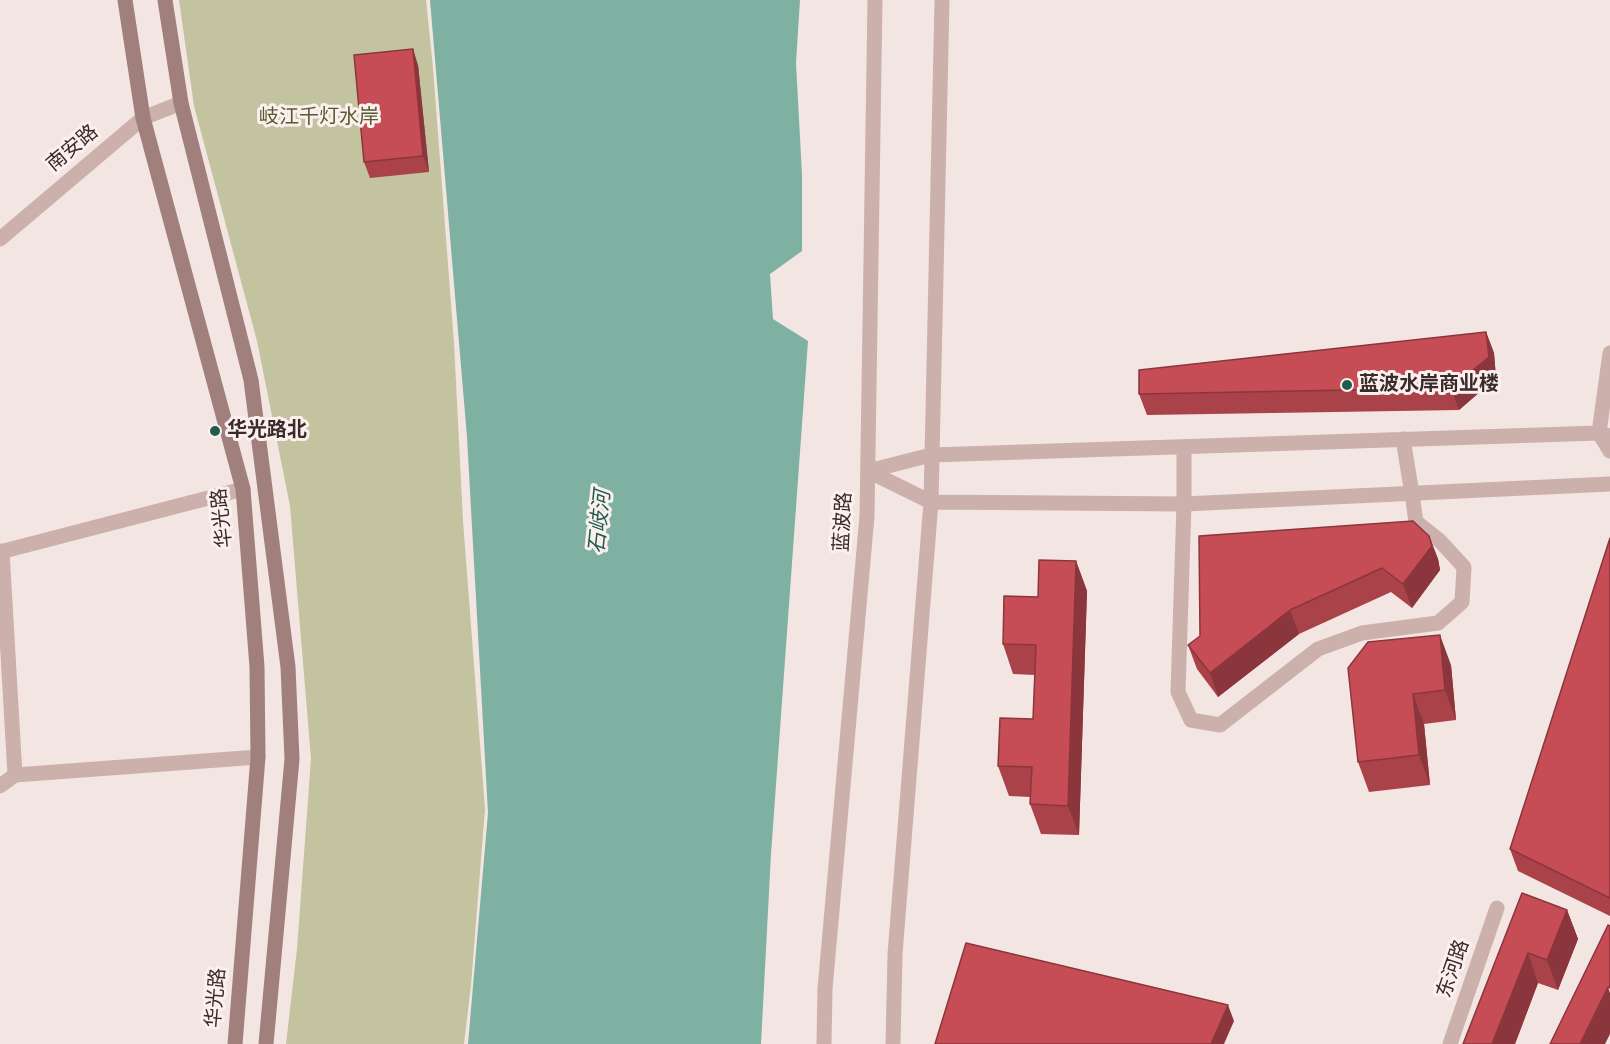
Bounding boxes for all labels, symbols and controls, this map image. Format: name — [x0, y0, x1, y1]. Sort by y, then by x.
park label: 岐江千灯水岸 — [259, 106, 379, 130]
street label: 南安路 — [42, 121, 104, 177]
place label: 蓝波水岸商业楼 — [1359, 373, 1499, 397]
marker: 蓝波水岸商业楼 — [1340, 378, 1354, 392]
place label: 华光路北 — [227, 419, 307, 443]
marker: 华光路北 — [208, 424, 222, 438]
street label: 华光路 — [208, 487, 238, 549]
water label: 石岐河 — [585, 489, 617, 555]
street label: 蓝波路 — [830, 491, 858, 553]
street label: 东河路 — [1433, 937, 1475, 1001]
street label: 华光路 — [202, 967, 232, 1029]

